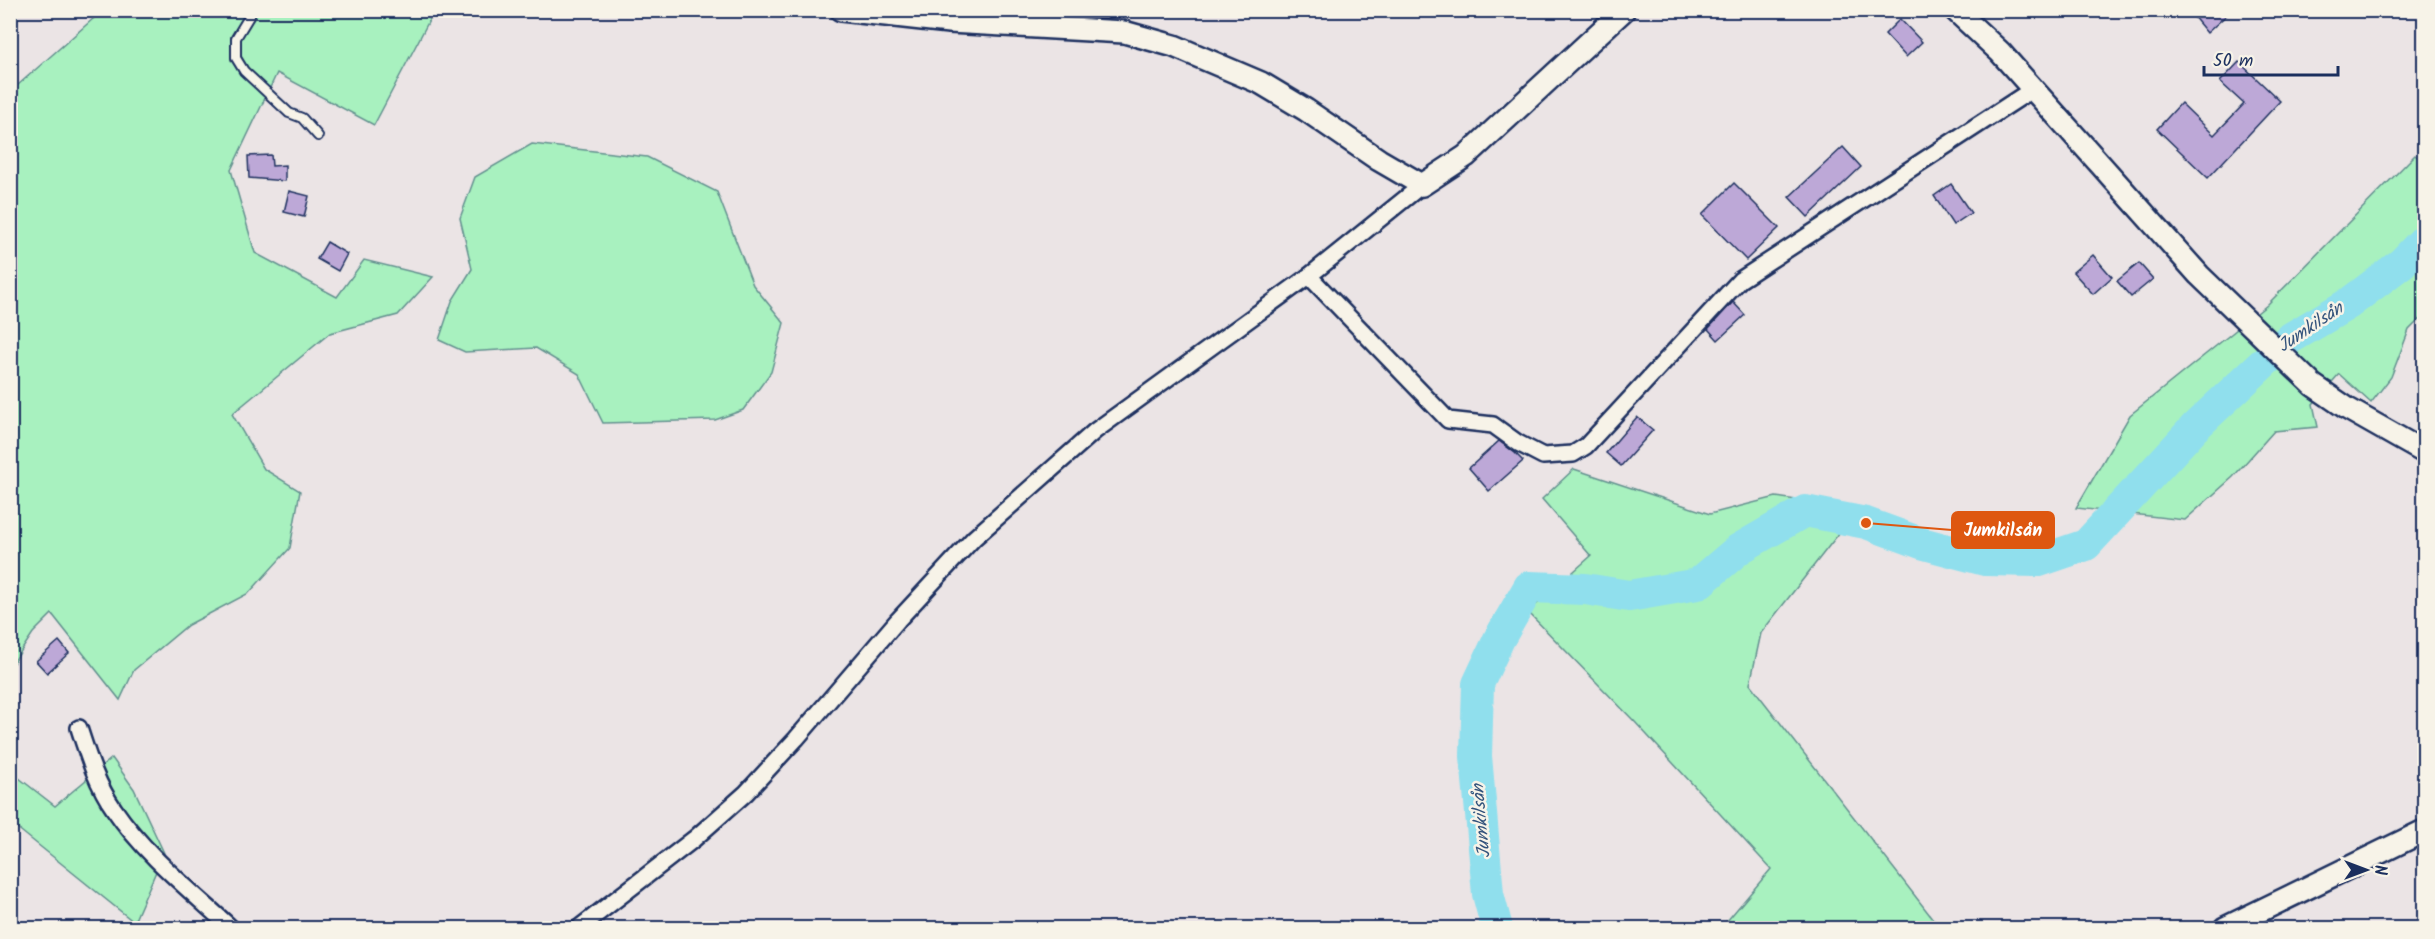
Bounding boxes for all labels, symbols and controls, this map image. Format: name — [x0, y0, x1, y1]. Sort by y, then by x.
scale bar — [2204, 39, 2338, 77]
text: 50 m — [2213, 47, 2253, 76]
water label: Jumkilsån — [2272, 294, 2351, 361]
callout: Jumkilsån — [1952, 512, 2054, 548]
text: Jumkilsån — [1964, 517, 2042, 546]
water label: Jumkilsån — [1464, 781, 1500, 859]
north arrow — [2336, 840, 2396, 900]
text: N — [2367, 865, 2392, 875]

